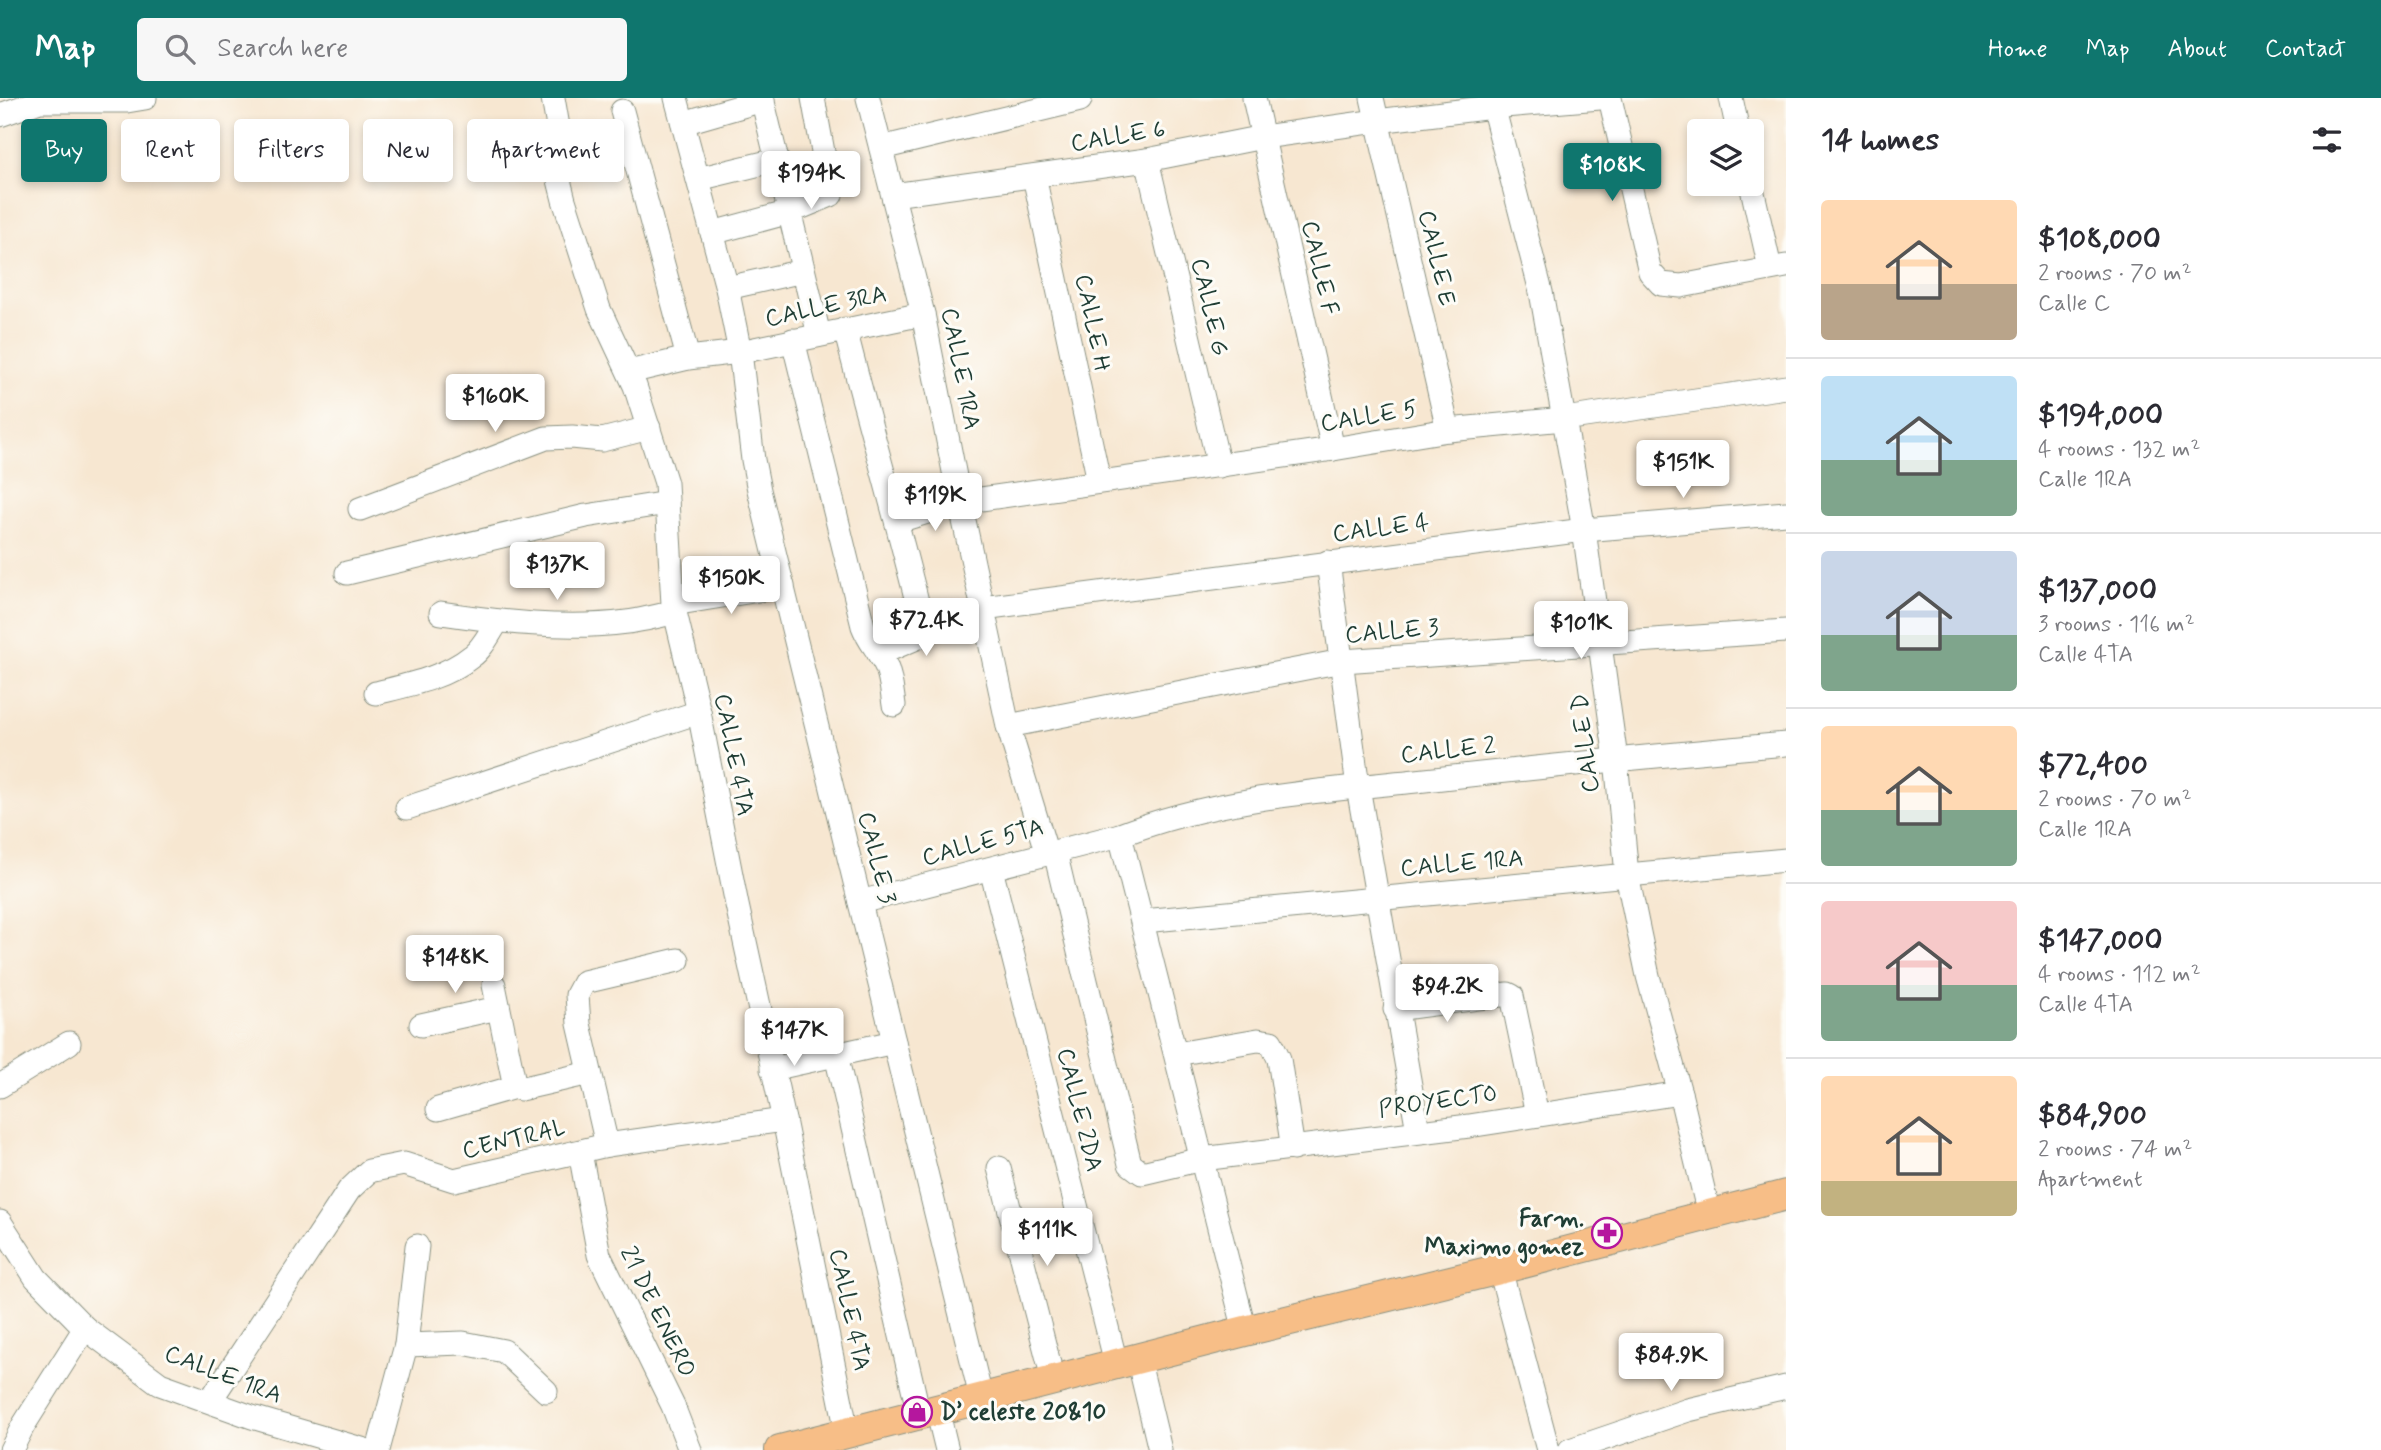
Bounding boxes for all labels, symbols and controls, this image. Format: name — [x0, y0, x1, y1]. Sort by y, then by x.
search box — [137, 18, 627, 81]
text: Map — [35, 27, 95, 71]
icon: search — [161, 30, 199, 68]
text: Search here — [217, 32, 348, 66]
text: Home — [1988, 34, 2048, 65]
text: Map — [2086, 34, 2130, 65]
text: About — [2168, 34, 2227, 65]
text: Contact — [2265, 34, 2346, 65]
street label: CALLE 6 — [1068, 114, 1168, 160]
chip: Buy — [21, 119, 107, 182]
chip: Rent — [121, 119, 220, 182]
chip: Filters — [234, 119, 349, 182]
chip: New — [363, 119, 453, 182]
chip: Apartment — [467, 119, 624, 182]
map controls — [1687, 119, 1764, 196]
button: layers — [1687, 119, 1764, 196]
text: 14 homes — [1821, 121, 1939, 160]
icon: filters — [2308, 121, 2346, 159]
pin: $108K — [1563, 144, 1661, 203]
text: $108K — [1579, 151, 1645, 181]
pin: $194K — [762, 152, 860, 211]
text: $194K — [777, 159, 845, 189]
street label: CALLE E — [1410, 207, 1462, 309]
street label: CALLE F — [1293, 218, 1345, 318]
text: $108,000 — [2038, 220, 2161, 259]
icon: home — [1877, 228, 1961, 312]
street label: CALLE G — [1183, 255, 1235, 359]
text: 2 rooms · 70 m² — [2038, 259, 2192, 289]
street label: CALLE H — [1067, 271, 1117, 375]
street label: CALLE 3RA — [762, 279, 890, 335]
text: Calle C — [2038, 289, 2110, 319]
street label: CALLE 1RA — [933, 305, 987, 433]
pin: $160K — [446, 374, 544, 434]
text: $160K — [462, 382, 528, 412]
street label: CALLE 5 — [1318, 394, 1420, 440]
text: $194,000 — [2038, 396, 2163, 435]
icon: home — [1877, 404, 1961, 488]
text: 4 rooms · 132 m² — [2038, 435, 2200, 465]
pin: $151K — [1634, 440, 1732, 500]
text: $151K — [1652, 448, 1714, 478]
text: Calle 1RA — [2038, 465, 2132, 495]
pin: $119K — [886, 474, 984, 533]
text: $119K — [904, 481, 966, 511]
street label: CALLE 4 — [1331, 508, 1431, 550]
pin: $137K — [508, 542, 606, 602]
text: $137K — [526, 550, 588, 580]
pin: $150K — [682, 556, 780, 616]
text: $150K — [698, 564, 764, 594]
text: $137,000 — [2038, 571, 2157, 610]
icon: home — [1877, 579, 1961, 663]
pin: $72.4K — [869, 598, 983, 658]
pin: $101K — [1532, 602, 1630, 661]
text: $72.4K — [889, 606, 963, 636]
text: $101K — [1550, 609, 1612, 639]
text: 3 rooms · 116 m² — [2038, 610, 2195, 640]
street label: CALLE 3 — [1344, 612, 1440, 652]
text: Calle 4TA — [2038, 640, 2133, 670]
street label: CALLE 4TA — [706, 691, 760, 819]
street label: CALLE D — [1565, 692, 1607, 794]
street label: CALLE 2 — [1399, 731, 1497, 771]
text: $72,400 — [2038, 746, 2148, 785]
icon: home — [1877, 754, 1961, 838]
text: 2 rooms · 70 m² — [2038, 785, 2192, 815]
street label: CALLE 3 — [850, 809, 902, 907]
street label: CALLE 5TA — [919, 812, 1047, 874]
text: Calle 1RA — [2038, 815, 2132, 845]
street label: CALLE 1RA — [1399, 843, 1525, 885]
text: $147,000 — [2038, 921, 2162, 960]
icon: home — [1877, 929, 1961, 1013]
pin: $148K — [406, 936, 504, 995]
text: $148K — [422, 943, 488, 973]
text: 4 rooms · 112 m² — [2038, 960, 2201, 990]
pin: $94.2K — [1390, 964, 1504, 1024]
text: $94.2K — [1411, 972, 1483, 1002]
text: Calle 4TA — [2038, 990, 2133, 1020]
pin: $147K — [745, 1009, 843, 1068]
text: $147K — [761, 1016, 827, 1046]
street label: CALLE 2DA — [1049, 1045, 1109, 1175]
street label: PROYECTO — [1377, 1078, 1499, 1126]
text: $84,900 — [2038, 1096, 2147, 1135]
icon: home — [1877, 1104, 1961, 1188]
street label: CENTRAL — [459, 1113, 569, 1167]
text: 2 rooms · 74 m² — [2038, 1135, 2193, 1165]
text: Apartment — [2038, 1165, 2143, 1195]
place label: Farm. Maximo gomez — [1424, 1204, 1584, 1264]
pin: $111K — [998, 1208, 1096, 1268]
text: $111K — [1018, 1216, 1076, 1246]
pharmacy icon: Farm. Maximo gomez — [1590, 1216, 1624, 1250]
street label: 21 DE ENERO — [612, 1241, 702, 1383]
street label: CALLE 4TA — [821, 1246, 877, 1374]
pin: $84.9K — [1614, 1334, 1728, 1393]
street label: CALLE 1RA — [160, 1338, 286, 1412]
text: $84.9K — [1635, 1341, 1707, 1371]
shop icon: D’ celeste 20&10 — [900, 1395, 934, 1429]
place label: D’ celeste 20&10 — [940, 1397, 1106, 1428]

